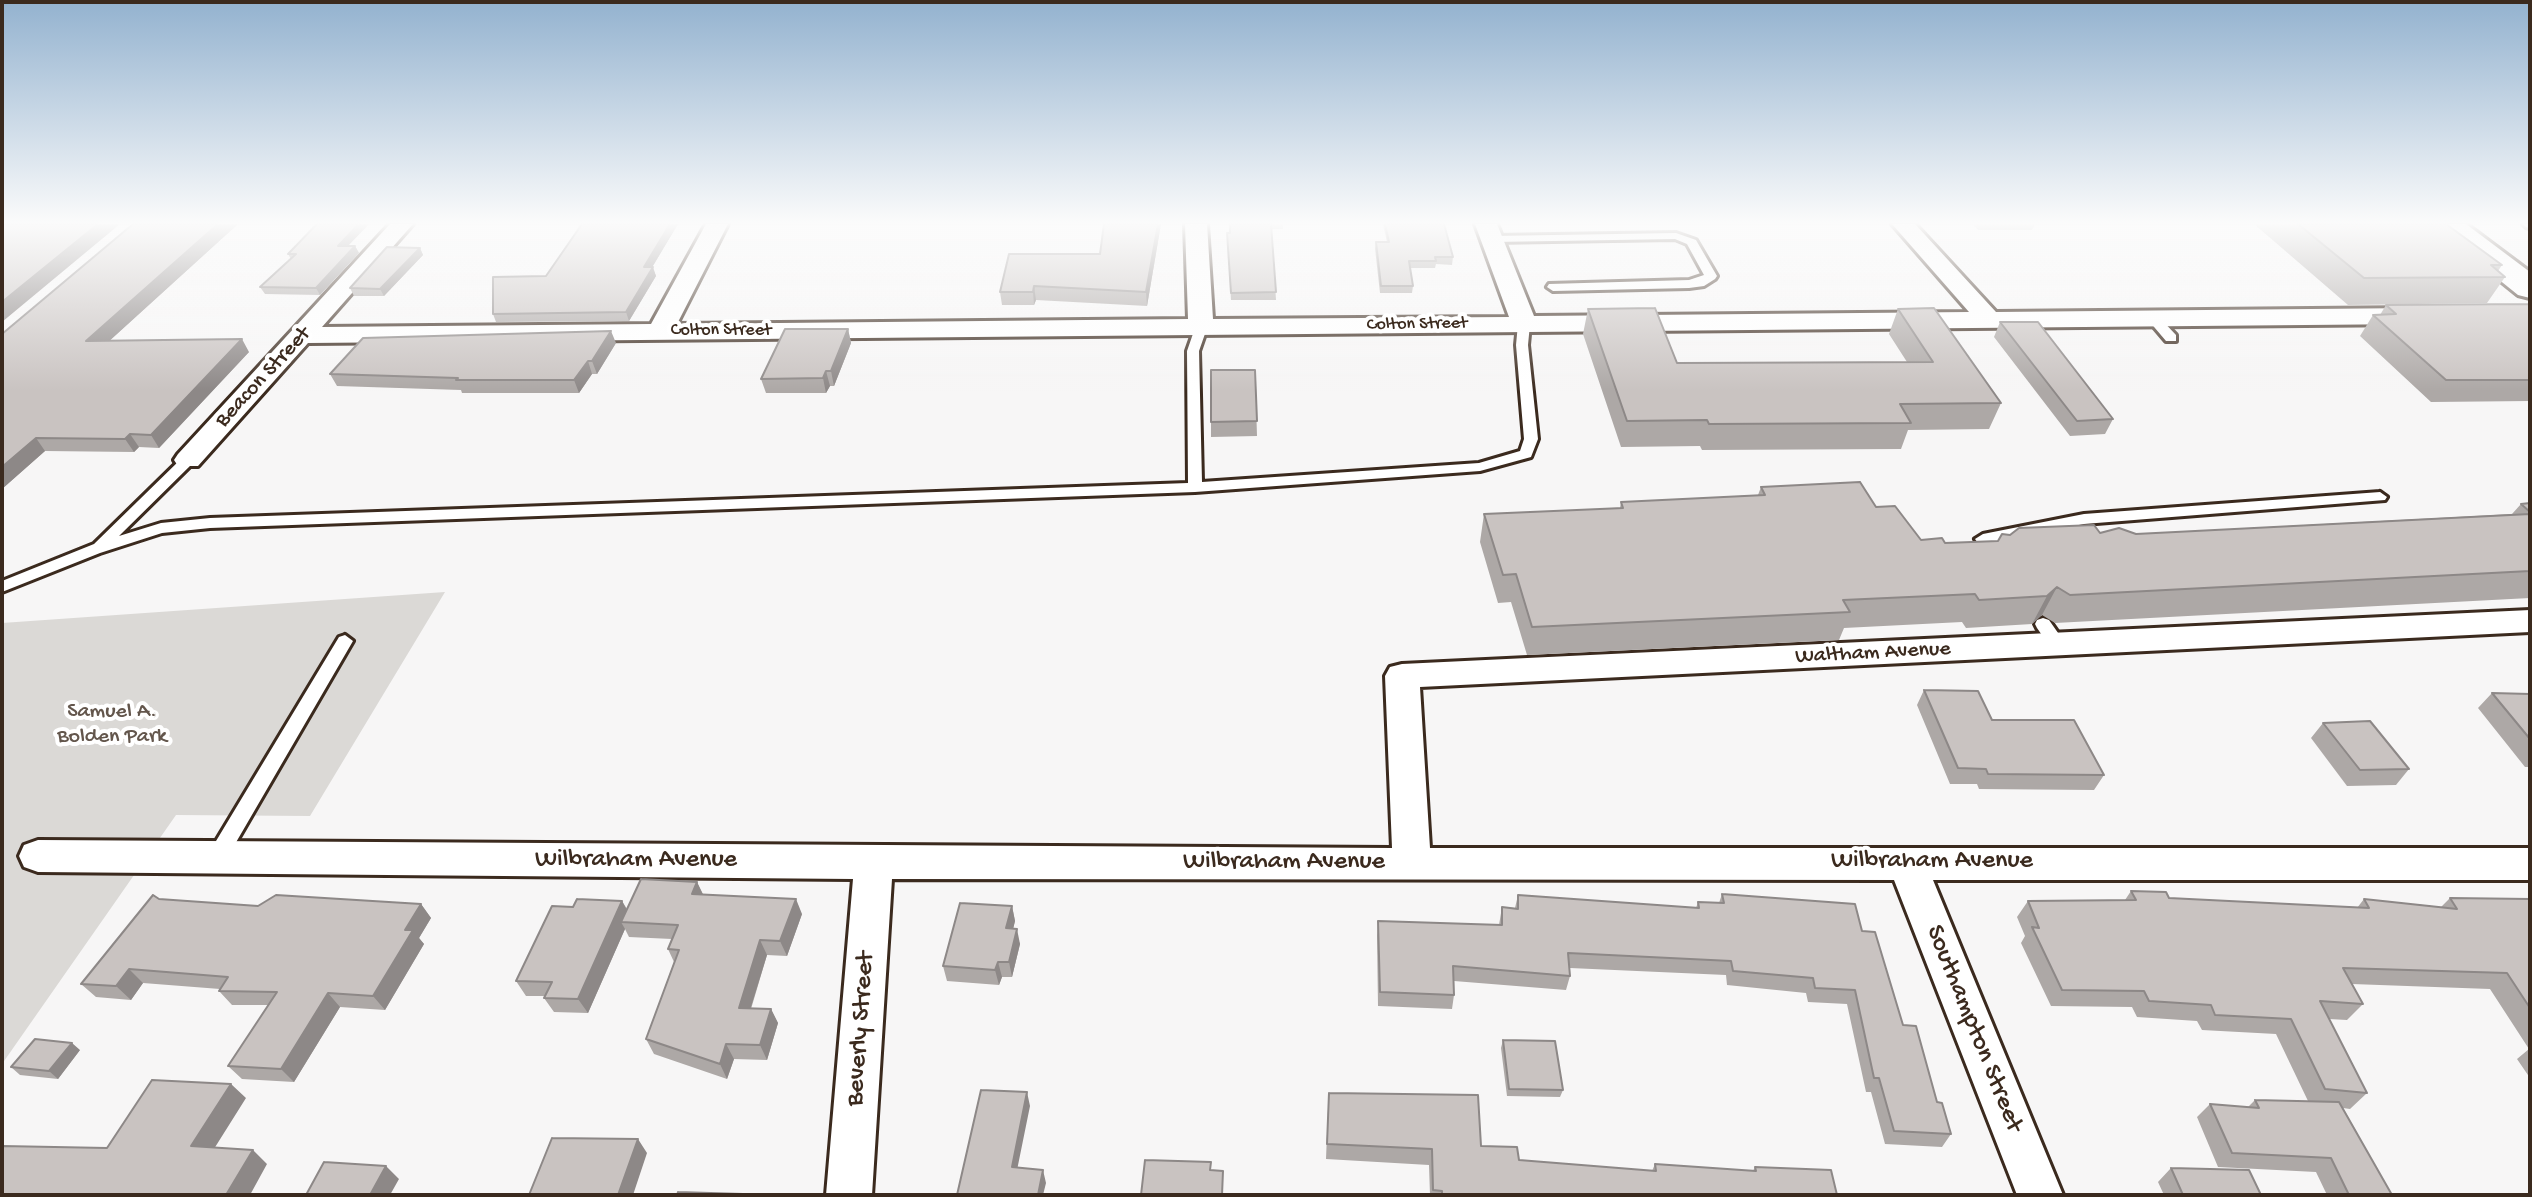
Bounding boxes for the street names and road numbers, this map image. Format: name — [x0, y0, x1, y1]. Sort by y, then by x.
street label: Colton Street — [1367, 313, 1467, 337]
street label: Colton Street — [671, 320, 771, 342]
street label: Beacon Street — [211, 322, 317, 434]
street label: Waltham Avenue — [1795, 637, 1951, 671]
street label: Wilbraham Avenue — [535, 845, 737, 877]
street label: Wilbraham Avenue — [1831, 846, 2033, 878]
street label: Wilbraham Avenue — [1183, 847, 1385, 879]
street label: Southampton Street — [1917, 921, 2029, 1137]
street label: Beverly Street — [841, 951, 883, 1107]

